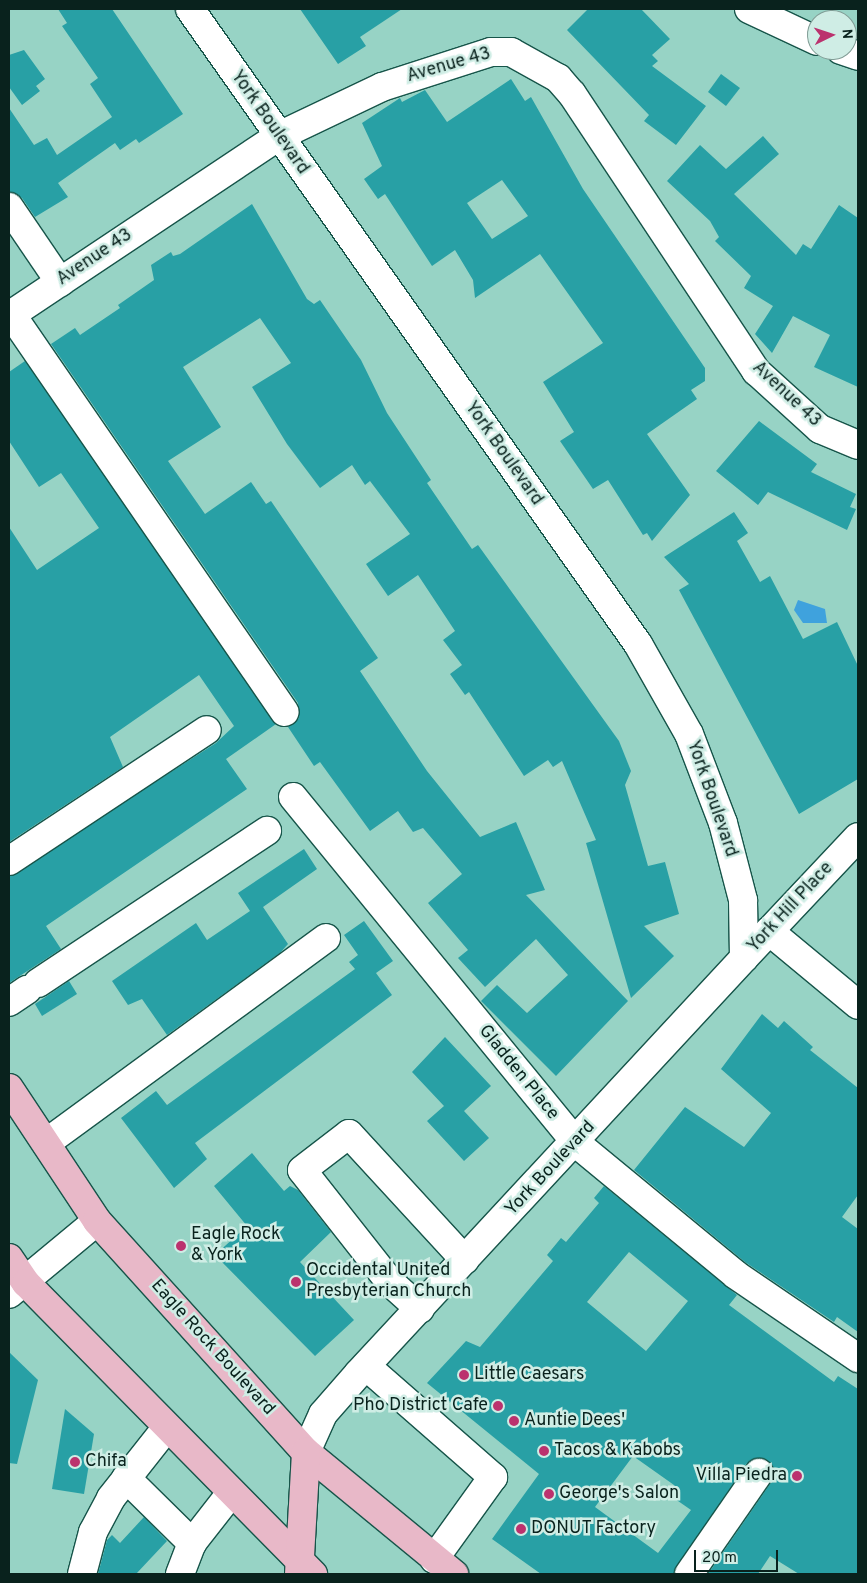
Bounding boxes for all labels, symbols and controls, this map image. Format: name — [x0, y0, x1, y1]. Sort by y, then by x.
north arrow — [807, 10, 857, 60]
text: N — [838, 28, 855, 40]
street label: Avenue 43 — [404, 44, 494, 88]
street label: York Boulevard — [225, 67, 313, 179]
street label: Avenue 43 — [53, 225, 137, 291]
street label: Avenue 43 — [747, 358, 825, 432]
street label: York Boulevard — [459, 398, 547, 510]
street label: York Boulevard — [681, 738, 741, 860]
street label: York Hill Place — [744, 858, 838, 958]
street label: Gladden Place — [473, 1021, 563, 1125]
street label: York Boulevard — [502, 1117, 600, 1221]
place label: Eagle Rock & York — [191, 1225, 281, 1268]
marker: Eagle Rock & York — [175, 1240, 187, 1252]
place label: Occidental United Presbyterian Church — [306, 1261, 471, 1304]
street label: Eagle Rock Boulevard — [145, 1276, 279, 1420]
marker: Occidental United Presbyterian Church — [290, 1276, 302, 1288]
place label: Little Caesars — [474, 1364, 584, 1386]
marker: Little Caesars — [458, 1369, 470, 1381]
place label: Pho District Cafe — [353, 1395, 488, 1417]
marker: Pho District Cafe — [492, 1400, 504, 1412]
place label: Auntie Dees' — [524, 1410, 625, 1432]
marker: Auntie Dees' — [508, 1415, 520, 1427]
place label: Tacos & Kabobs — [554, 1440, 681, 1462]
marker: Tacos & Kabobs — [538, 1445, 550, 1457]
place label: Chifa — [85, 1451, 127, 1473]
marker: Chifa — [69, 1456, 81, 1468]
place label: Villa Piedra — [695, 1465, 787, 1487]
marker: Villa Piedra — [791, 1470, 803, 1482]
place label: George's Salon — [559, 1483, 679, 1505]
marker: George's Salon — [543, 1488, 555, 1500]
place label: DONUT Factory — [531, 1518, 657, 1540]
marker: DONUT Factory — [515, 1523, 527, 1535]
scale bar — [697, 1540, 781, 1572]
text: 20 m — [702, 1549, 737, 1568]

